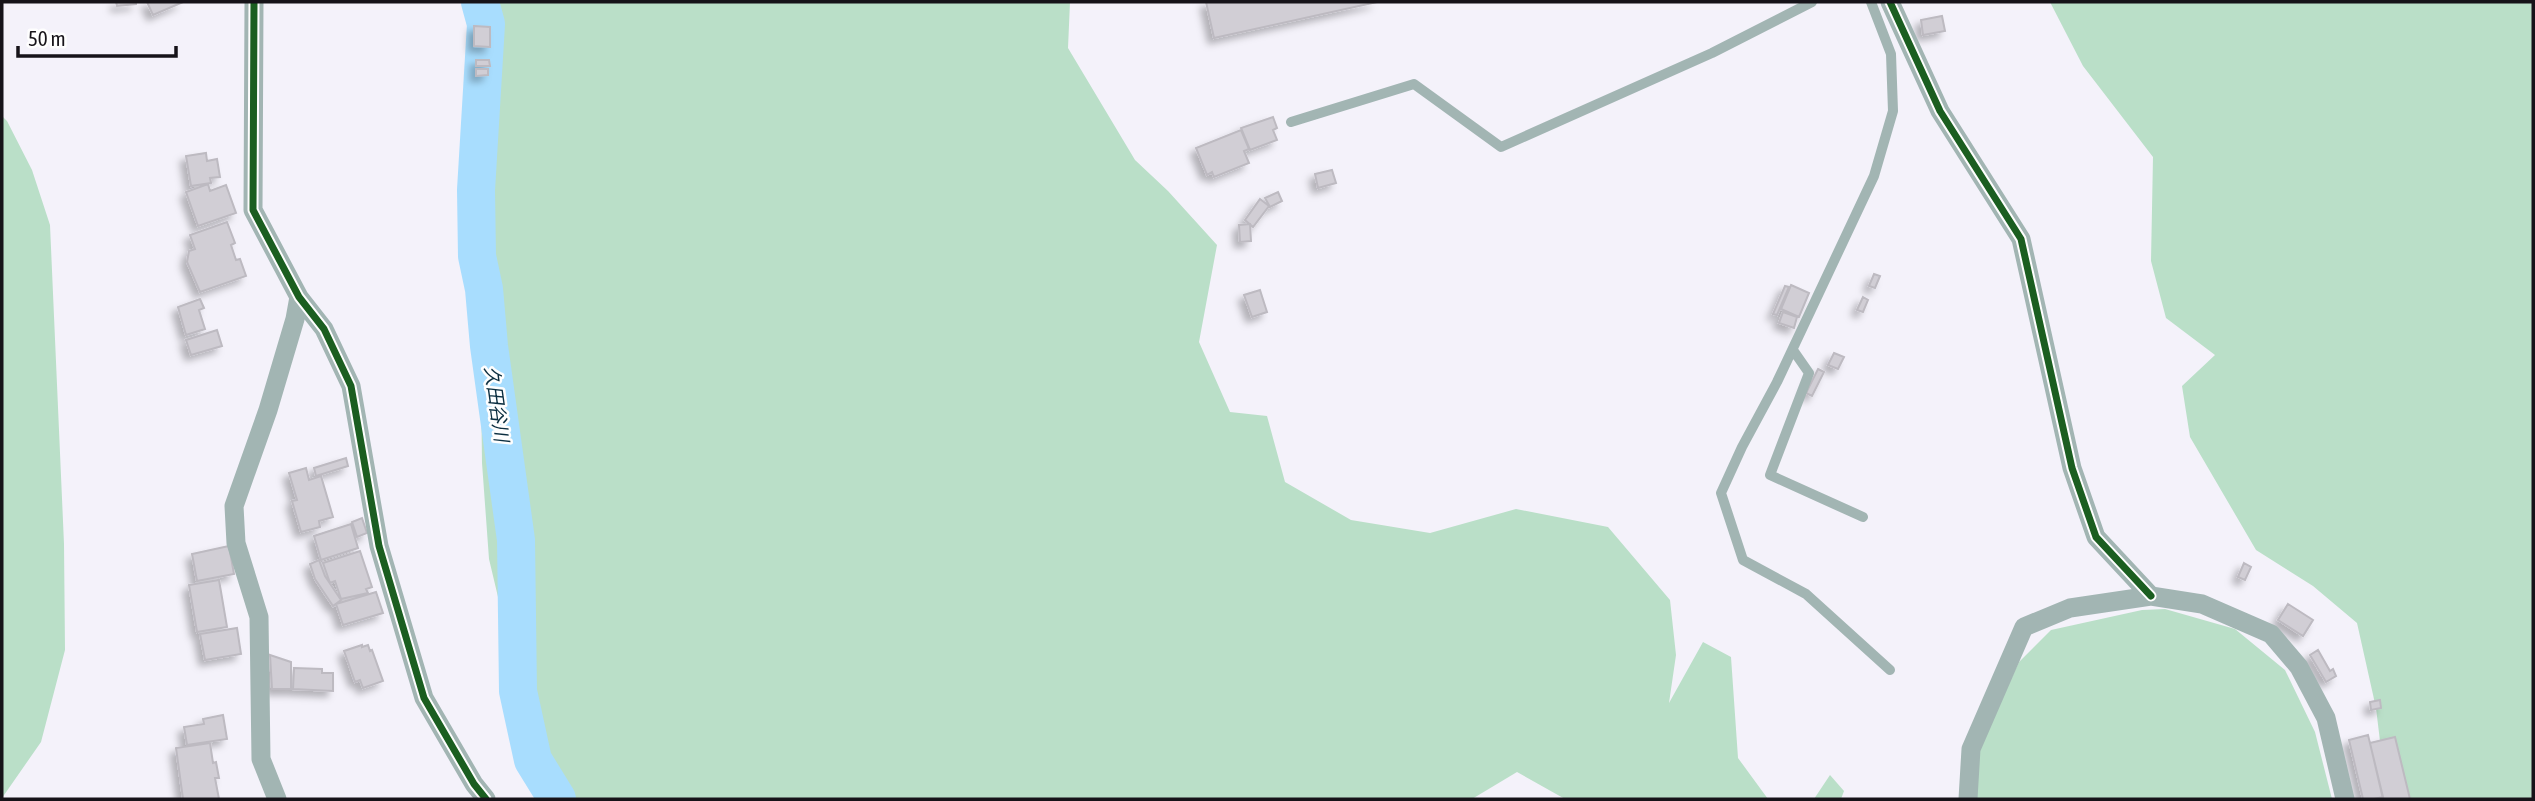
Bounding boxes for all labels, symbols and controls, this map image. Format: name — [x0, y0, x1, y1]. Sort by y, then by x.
scale bar — [18, 14, 175, 58]
text: 50 m — [28, 26, 66, 50]
water label: 久田谷川 — [481, 365, 513, 445]

